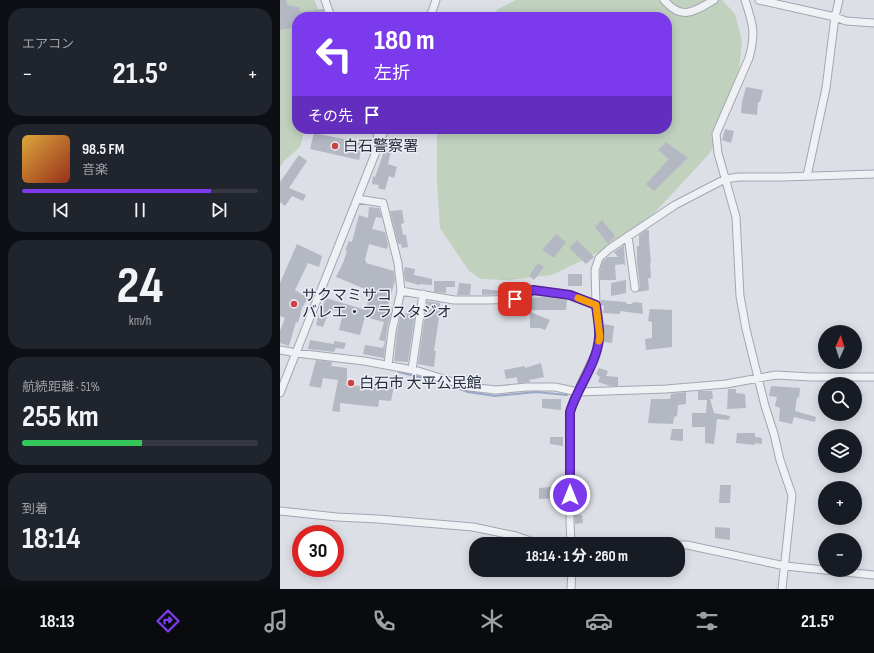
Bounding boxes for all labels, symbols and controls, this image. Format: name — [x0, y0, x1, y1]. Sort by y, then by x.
text: 180 m — [374, 24, 434, 57]
icon: left — [308, 28, 360, 80]
text: エアコン — [22, 36, 74, 52]
text: 21.5° — [112, 56, 168, 92]
text: − — [22, 61, 33, 88]
text: + — [247, 61, 258, 88]
text: 左折 — [374, 63, 410, 84]
icon: arrive — [361, 104, 383, 126]
text: その先 — [308, 107, 353, 126]
place label: 白石警察署 — [343, 137, 418, 156]
text: 98.5 FM — [82, 140, 124, 159]
marker: 白石警察署 — [330, 141, 340, 151]
text: 音楽 — [82, 162, 108, 178]
icon: previous — [50, 199, 72, 221]
icon: pause — [129, 199, 151, 221]
icon: next — [208, 199, 230, 221]
text: 24 — [117, 255, 163, 318]
pin — [498, 282, 532, 316]
place label: サクマミサコ バレエ・フラスタジオ — [302, 286, 452, 322]
icon: arrive — [504, 288, 526, 310]
marker: サクマミサコ バレエ・フラスタジオ — [289, 299, 299, 309]
text: km/h — [129, 313, 151, 329]
north arrow — [818, 325, 862, 369]
map controls — [818, 325, 862, 577]
place label: 白石市 大平公民館 — [359, 374, 481, 393]
button: search — [818, 377, 862, 421]
marker: 白石市 大平公民館 — [346, 378, 356, 388]
text: 航続距離 · 51% — [22, 379, 100, 395]
text: 255 km — [22, 399, 99, 435]
button: layers — [818, 429, 862, 473]
position arrow — [549, 474, 591, 516]
button: + — [818, 481, 862, 525]
text: 到着 — [22, 501, 48, 517]
text: 18:14 — [22, 521, 81, 557]
speed limit sign: 30 — [292, 525, 344, 577]
button: − — [818, 533, 862, 577]
text: 18:14 · 1 分 · 260 m — [526, 547, 628, 566]
icon: directions — [154, 607, 182, 635]
icon: music — [262, 607, 290, 635]
icon: phone — [370, 607, 398, 635]
icon: climate — [478, 607, 506, 635]
icon: car — [585, 607, 613, 635]
icon: filters — [693, 607, 721, 635]
text: 18:13 — [40, 611, 75, 632]
text: 21.5° — [801, 611, 834, 632]

